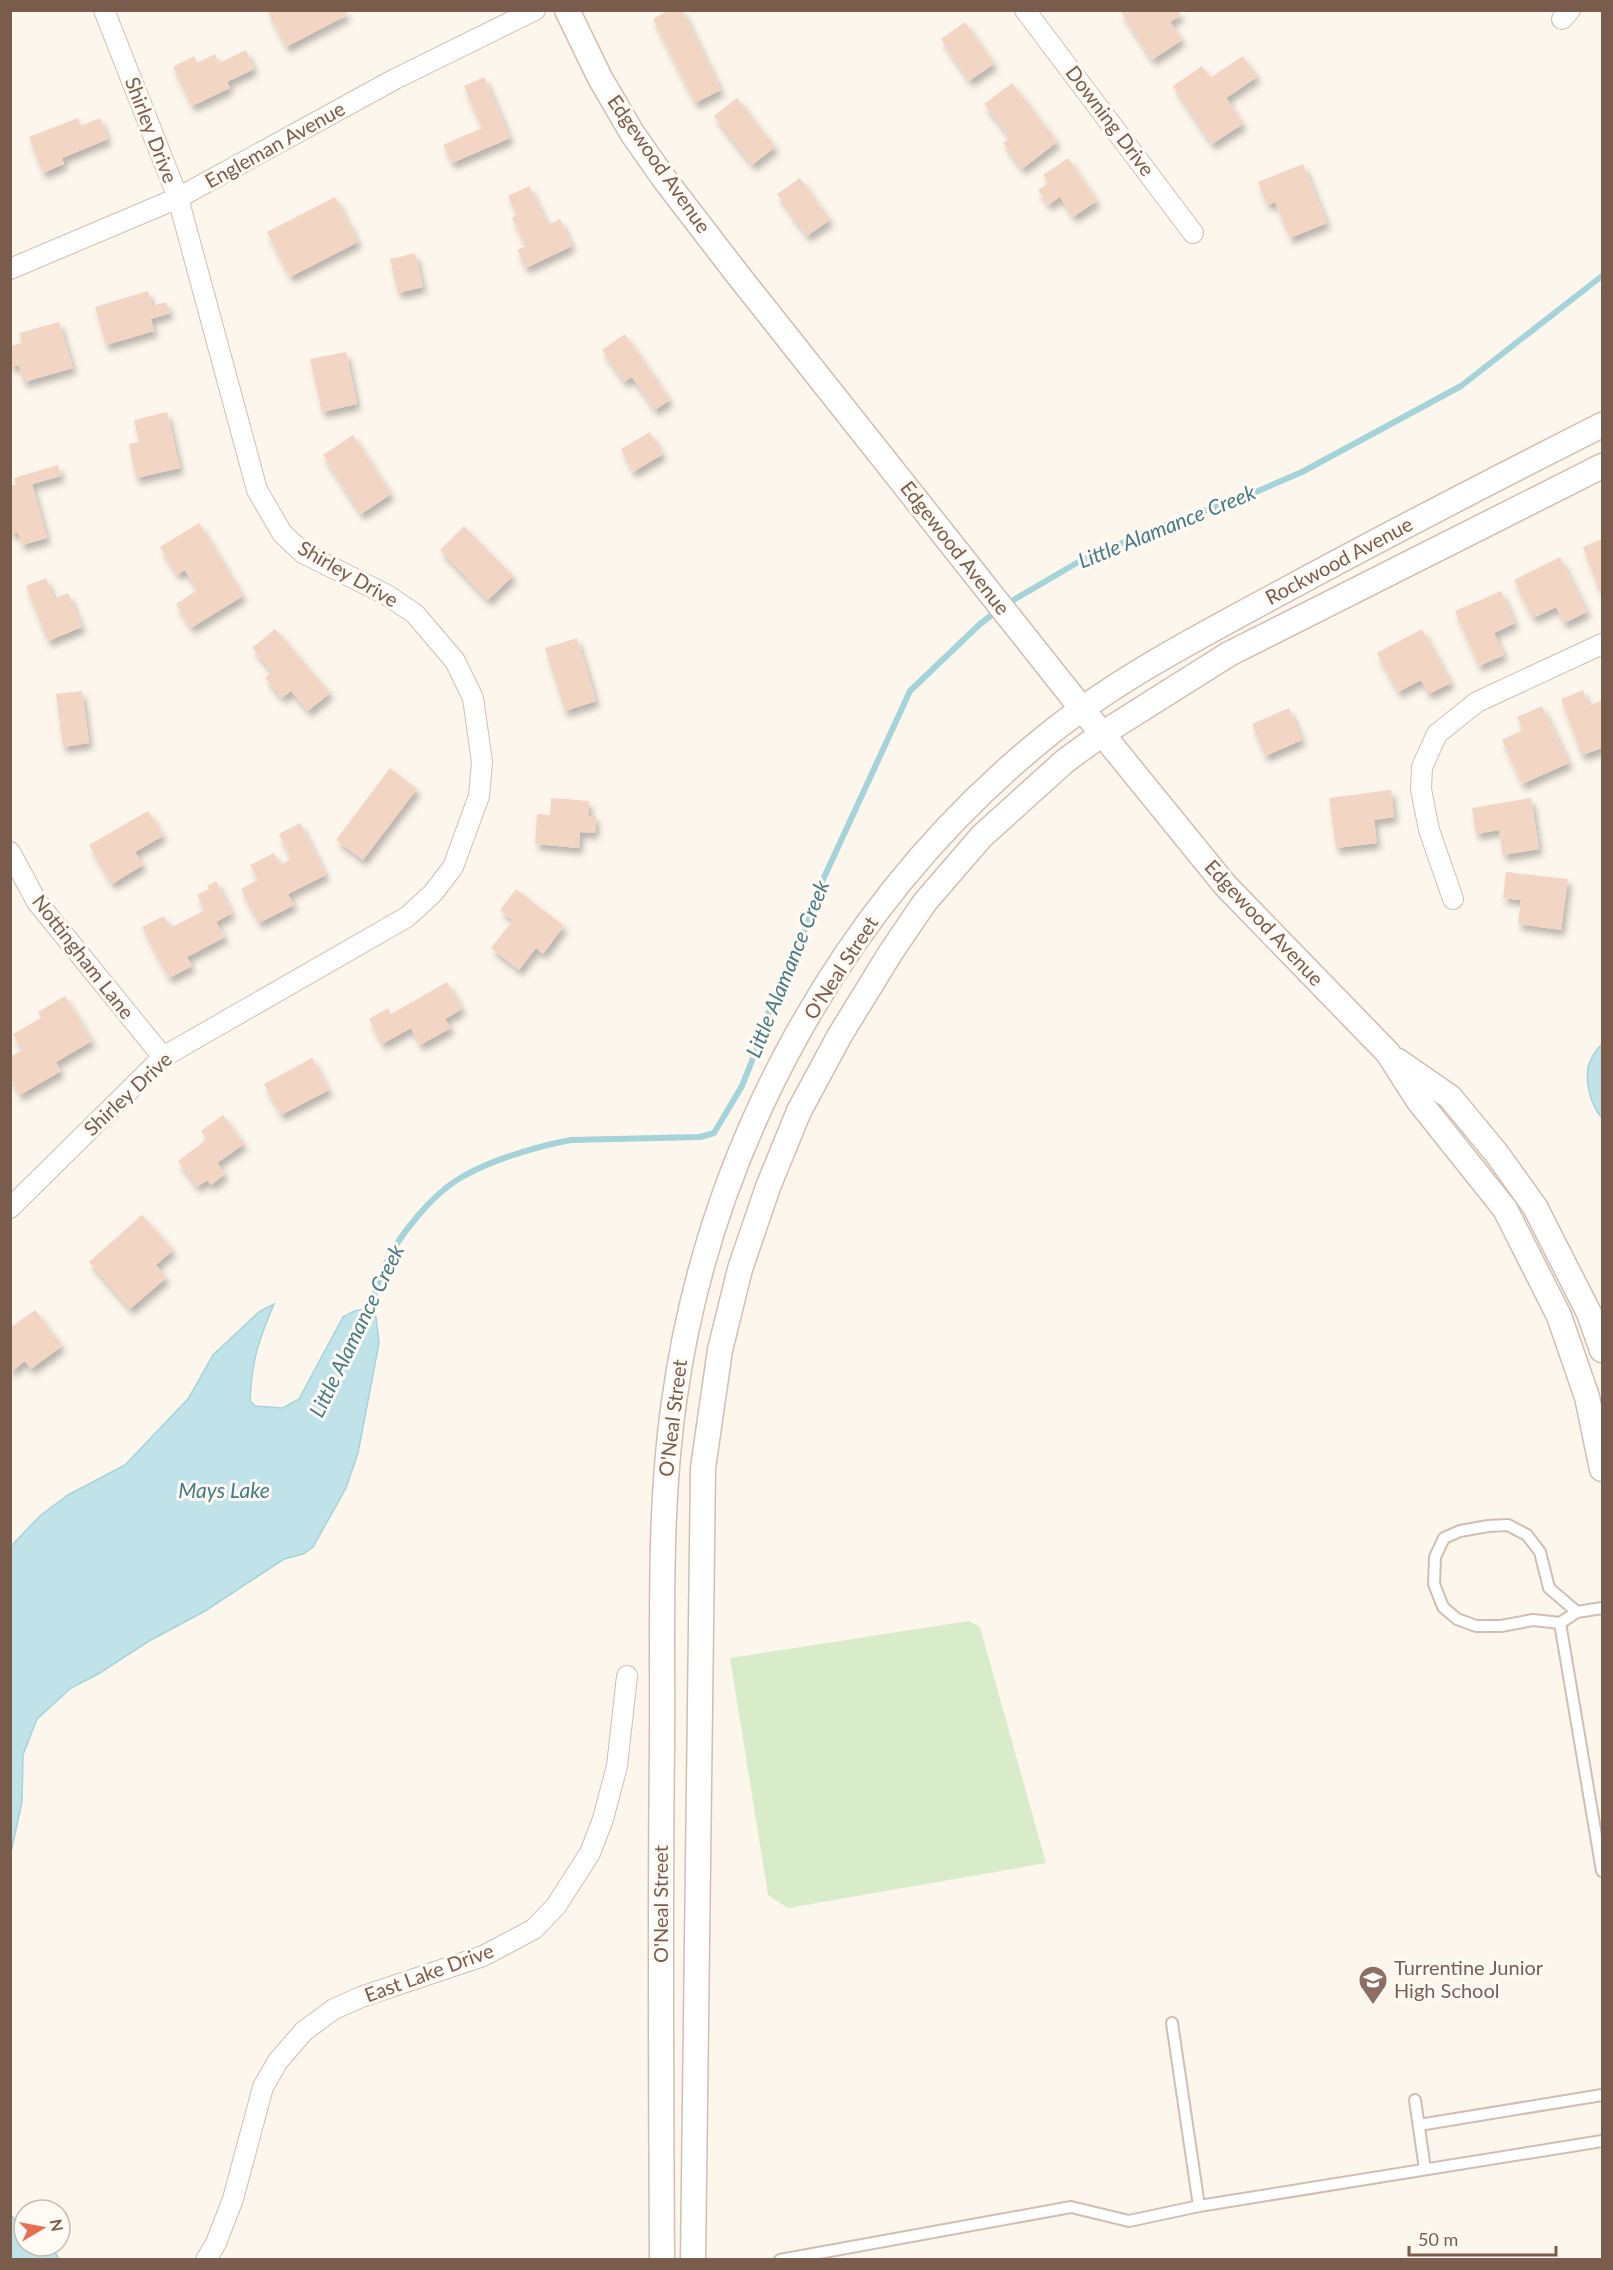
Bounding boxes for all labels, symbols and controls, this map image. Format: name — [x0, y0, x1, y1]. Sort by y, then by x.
street label: Downing Drive — [1061, 60, 1160, 180]
street label: Shirley Drive — [121, 73, 183, 186]
street label: Edgewood Avenue — [603, 90, 716, 237]
street label: Engleman Avenue — [200, 96, 349, 193]
street label: Edgewood Avenue — [896, 476, 1015, 619]
water label: Little Alamance Creek — [1074, 478, 1260, 573]
street label: Rockwood Avenue — [1261, 511, 1416, 609]
street label: Shirley Drive — [294, 535, 403, 611]
street label: Edgewood Avenue — [1200, 854, 1329, 990]
water label: Little Alamance Creek — [740, 875, 834, 1061]
street label: Nottingham Lane — [28, 890, 140, 1023]
street label: O'Neal Street — [798, 911, 882, 1023]
street label: Shirley Drive — [78, 1046, 176, 1140]
water label: Little Alamance Creek — [303, 1239, 409, 1421]
street label: O'Neal Street — [653, 1358, 691, 1478]
water label: Mays Lake — [178, 1477, 270, 1502]
street label: O'Neal Street — [648, 1845, 672, 1963]
street label: East Lake Drive — [361, 1938, 496, 2007]
place label: Turrentine Junior High School — [1394, 1955, 1544, 2002]
school or university icon: Turrentine Junior High School — [1357, 1964, 1389, 2006]
north arrow — [12, 2198, 72, 2258]
text: N — [47, 2218, 68, 2233]
scale bar — [1409, 2219, 1556, 2257]
text: 50 m — [1418, 2228, 1458, 2250]

